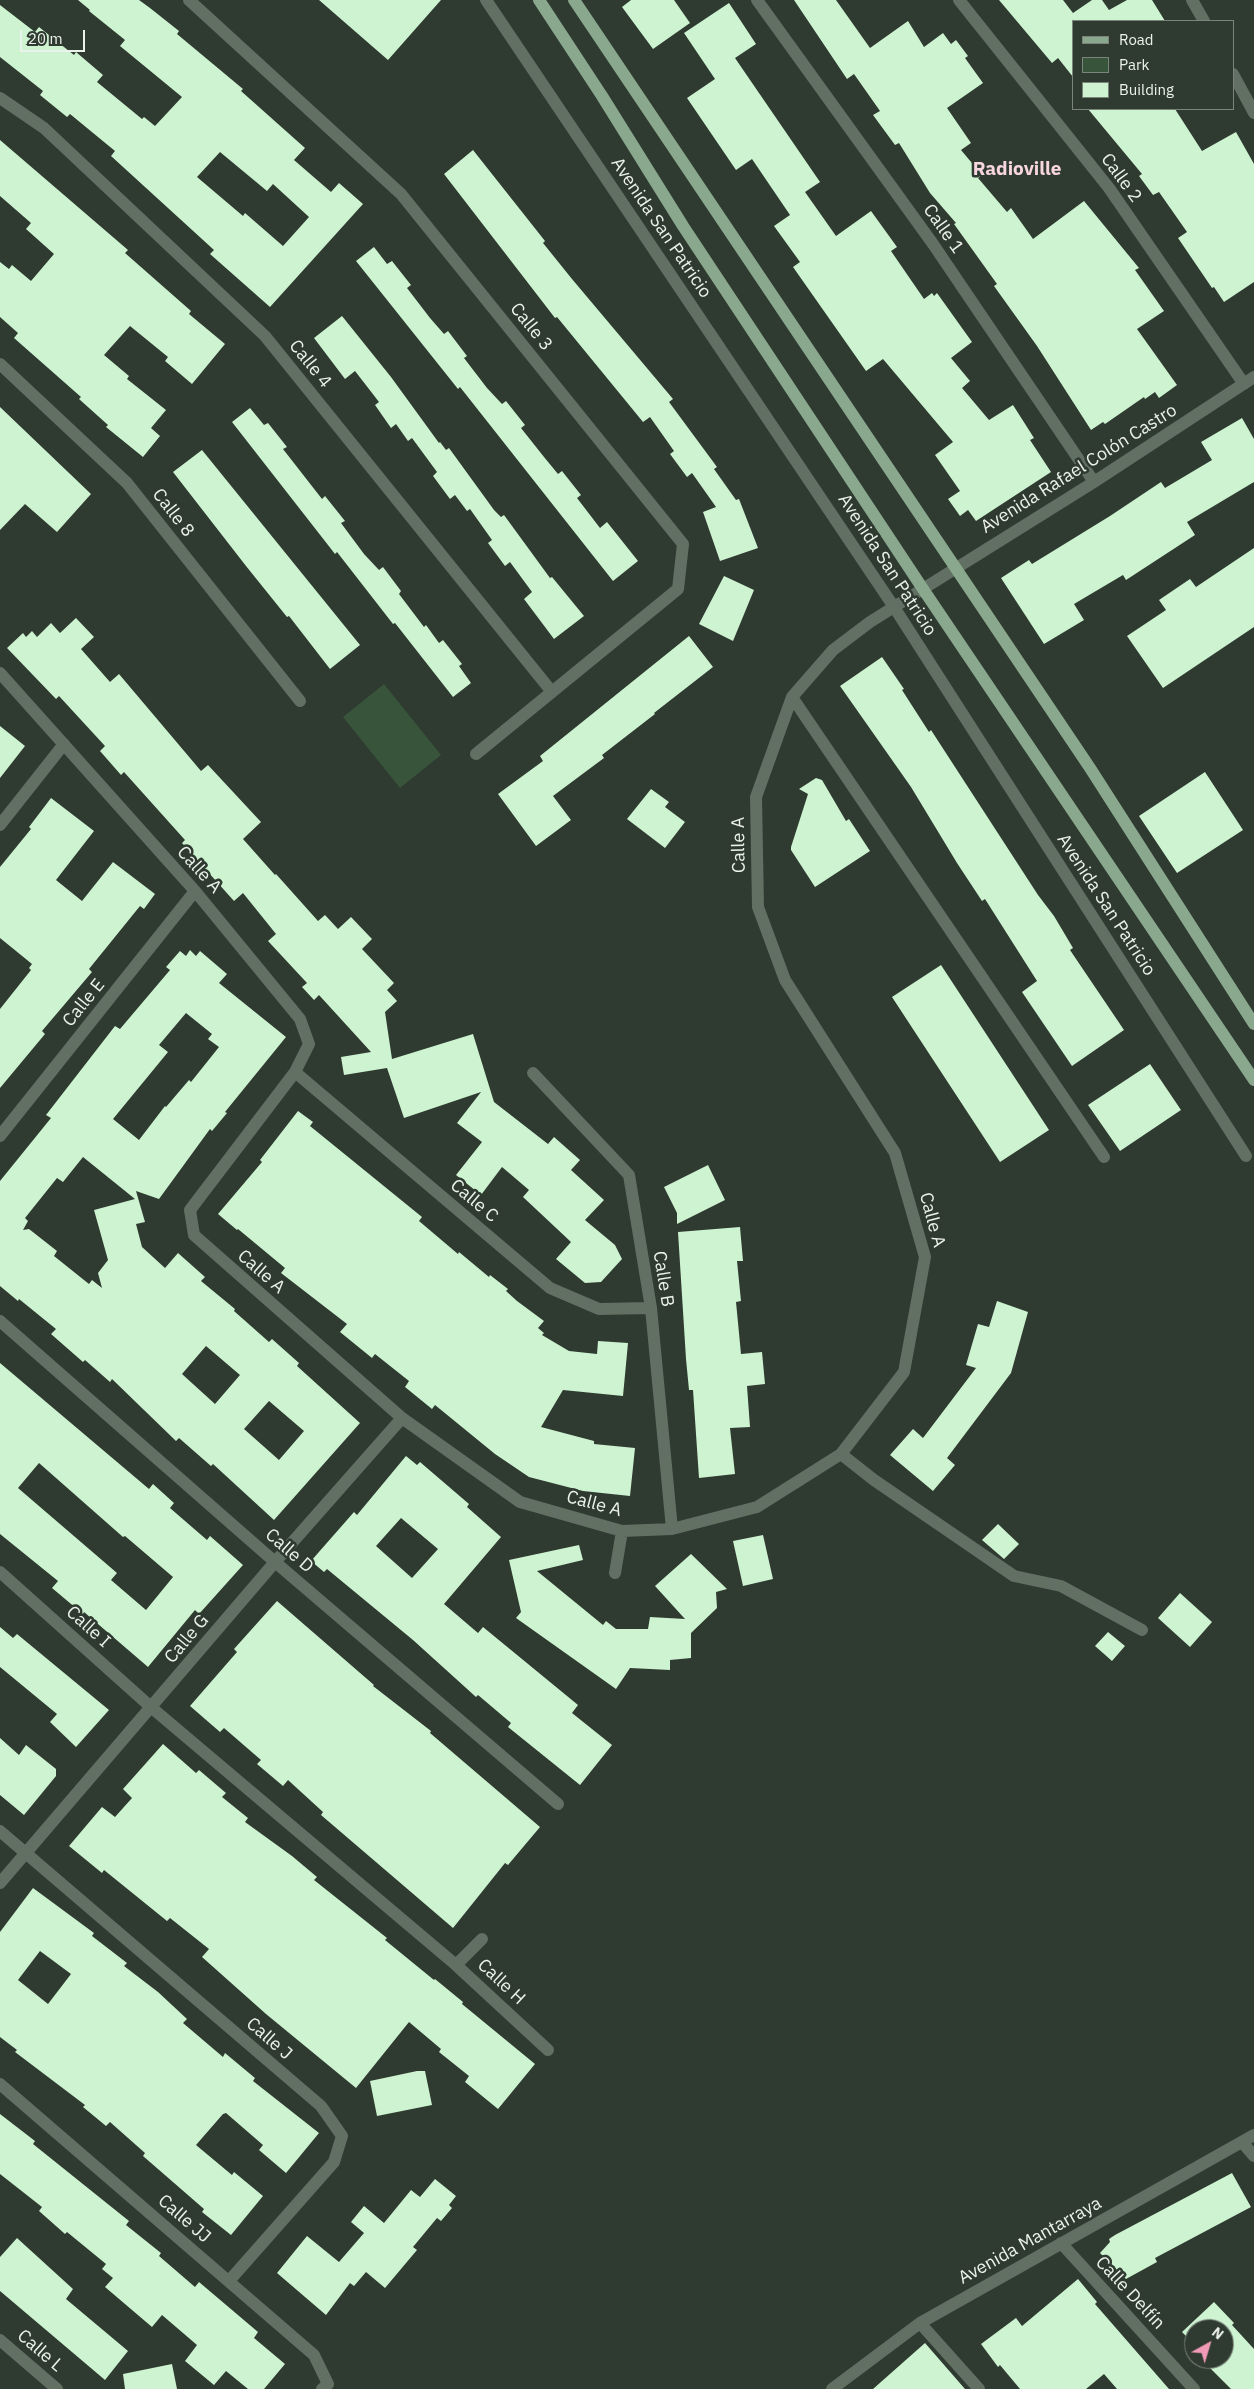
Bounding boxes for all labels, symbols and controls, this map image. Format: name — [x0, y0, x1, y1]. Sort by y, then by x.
scale bar — [22, 20, 88, 52]
legend — [1072, 20, 1234, 110]
text: 20 m — [28, 29, 63, 48]
text: Road — [1119, 30, 1154, 49]
text: Park — [1119, 55, 1149, 74]
text: Building — [1119, 80, 1174, 99]
street label: Calle 2 — [1096, 149, 1146, 207]
street label: Avenida San Patricio — [606, 154, 716, 302]
district label: Radioville — [973, 159, 1061, 181]
street label: Calle 1 — [918, 200, 968, 258]
street label: Calle 3 — [505, 299, 557, 355]
street label: Calle 4 — [284, 336, 336, 392]
street label: Avenida Rafael Colón Castro — [977, 400, 1181, 538]
street label: Calle 8 — [147, 485, 199, 541]
street label: Avenida San Patricio — [833, 490, 941, 640]
street label: Calle A — [728, 817, 750, 873]
street label: Avenida San Patricio — [1052, 830, 1160, 980]
street label: Calle A — [172, 842, 226, 898]
street label: Calle E — [58, 975, 110, 1031]
street label: Calle C — [446, 1175, 502, 1227]
street label: Calle A — [914, 1190, 950, 1250]
street label: Calle A — [233, 1245, 289, 1299]
street label: Calle B — [648, 1249, 678, 1309]
street label: Calle A — [564, 1486, 624, 1522]
street label: Calle D — [261, 1524, 317, 1578]
street label: Calle I — [62, 1602, 114, 1652]
street label: Calle G — [160, 1610, 214, 1668]
street label: Calle H — [473, 1955, 529, 2009]
street label: Calle J — [242, 2013, 296, 2065]
street label: Calle JJ — [153, 2190, 215, 2248]
street label: Avenida Mantarraya — [955, 2193, 1105, 2289]
street label: Calle Delfín — [1091, 2252, 1169, 2334]
north arrow — [1184, 2319, 1234, 2369]
text: N — [1208, 2323, 1227, 2343]
street label: Calle L — [13, 2325, 67, 2377]

